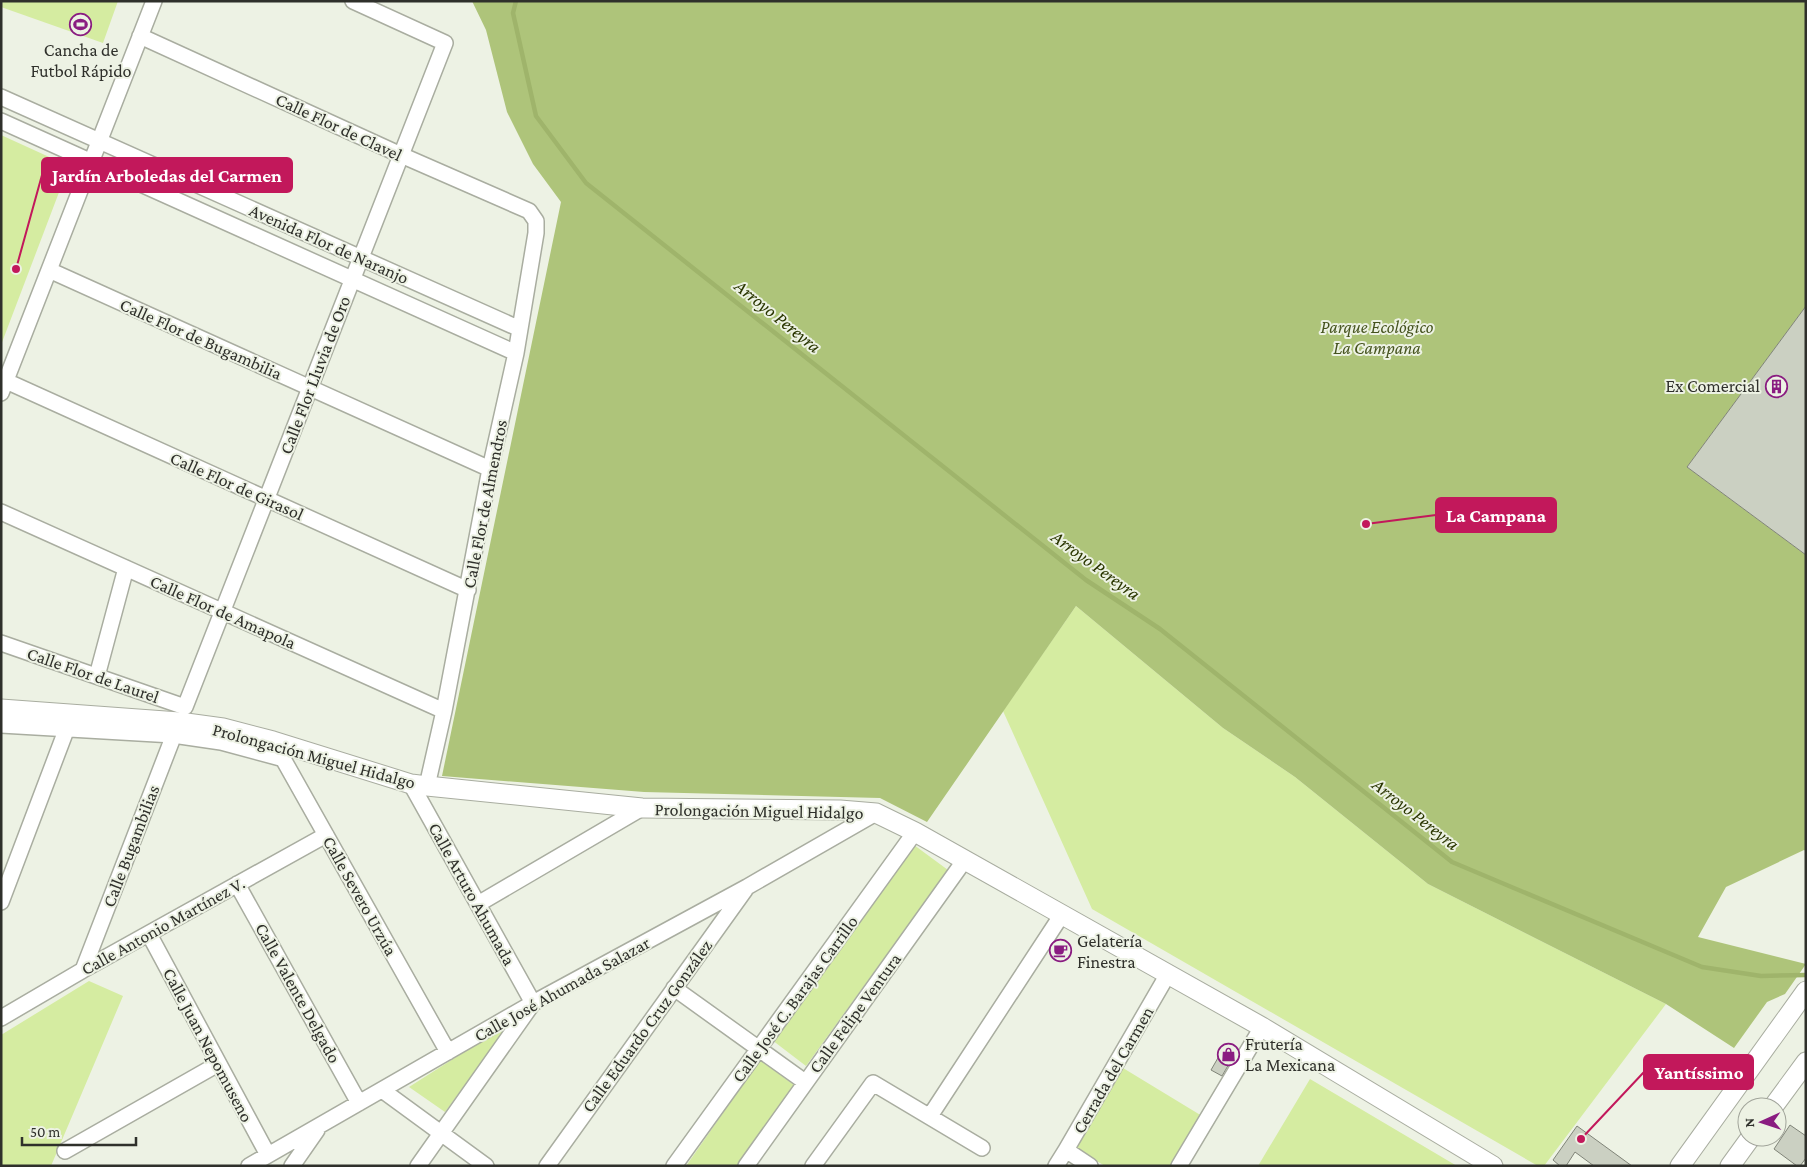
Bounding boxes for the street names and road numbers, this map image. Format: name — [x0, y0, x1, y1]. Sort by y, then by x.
street label: Calle Flor de Clavel — [273, 89, 406, 165]
street label: Avenida Flor de Naranjo — [246, 200, 412, 289]
street label: Calle Flor Lluvia de Oro — [276, 293, 354, 457]
street label: Calle Flor de Bugambilia — [117, 294, 285, 384]
street label: Calle Flor de Almendros — [459, 418, 511, 590]
street label: Calle Flor de Girasol — [167, 448, 307, 525]
street label: Calle Flor de Amapola — [147, 571, 299, 653]
street label: Calle Flor de Laurel — [24, 643, 162, 707]
street label: Prolongación Miguel Hidalgo — [211, 719, 418, 793]
street label: Calle Bugambilias — [99, 782, 163, 910]
street label: Prolongación Miguel Hidalgo — [654, 799, 864, 823]
street label: Calle Arturo Ahumada — [424, 819, 520, 969]
street label: Calle Severo Urzúa — [319, 833, 401, 959]
street label: Calle Antonio Martínez V. — [78, 873, 248, 979]
street label: Calle José C. Barajas Carrillo — [728, 912, 863, 1087]
street label: Calle Valente Delgado — [251, 920, 345, 1066]
street label: Calle José Ahumada Salazar — [471, 932, 654, 1046]
street label: Calle Eduardo Cruz González — [578, 936, 717, 1116]
street label: Calle Felipe Ventura — [805, 949, 905, 1077]
street label: Calle Juan Nepomuseno — [159, 965, 257, 1125]
street label: Cerrada del Carmen — [1069, 1003, 1158, 1137]

